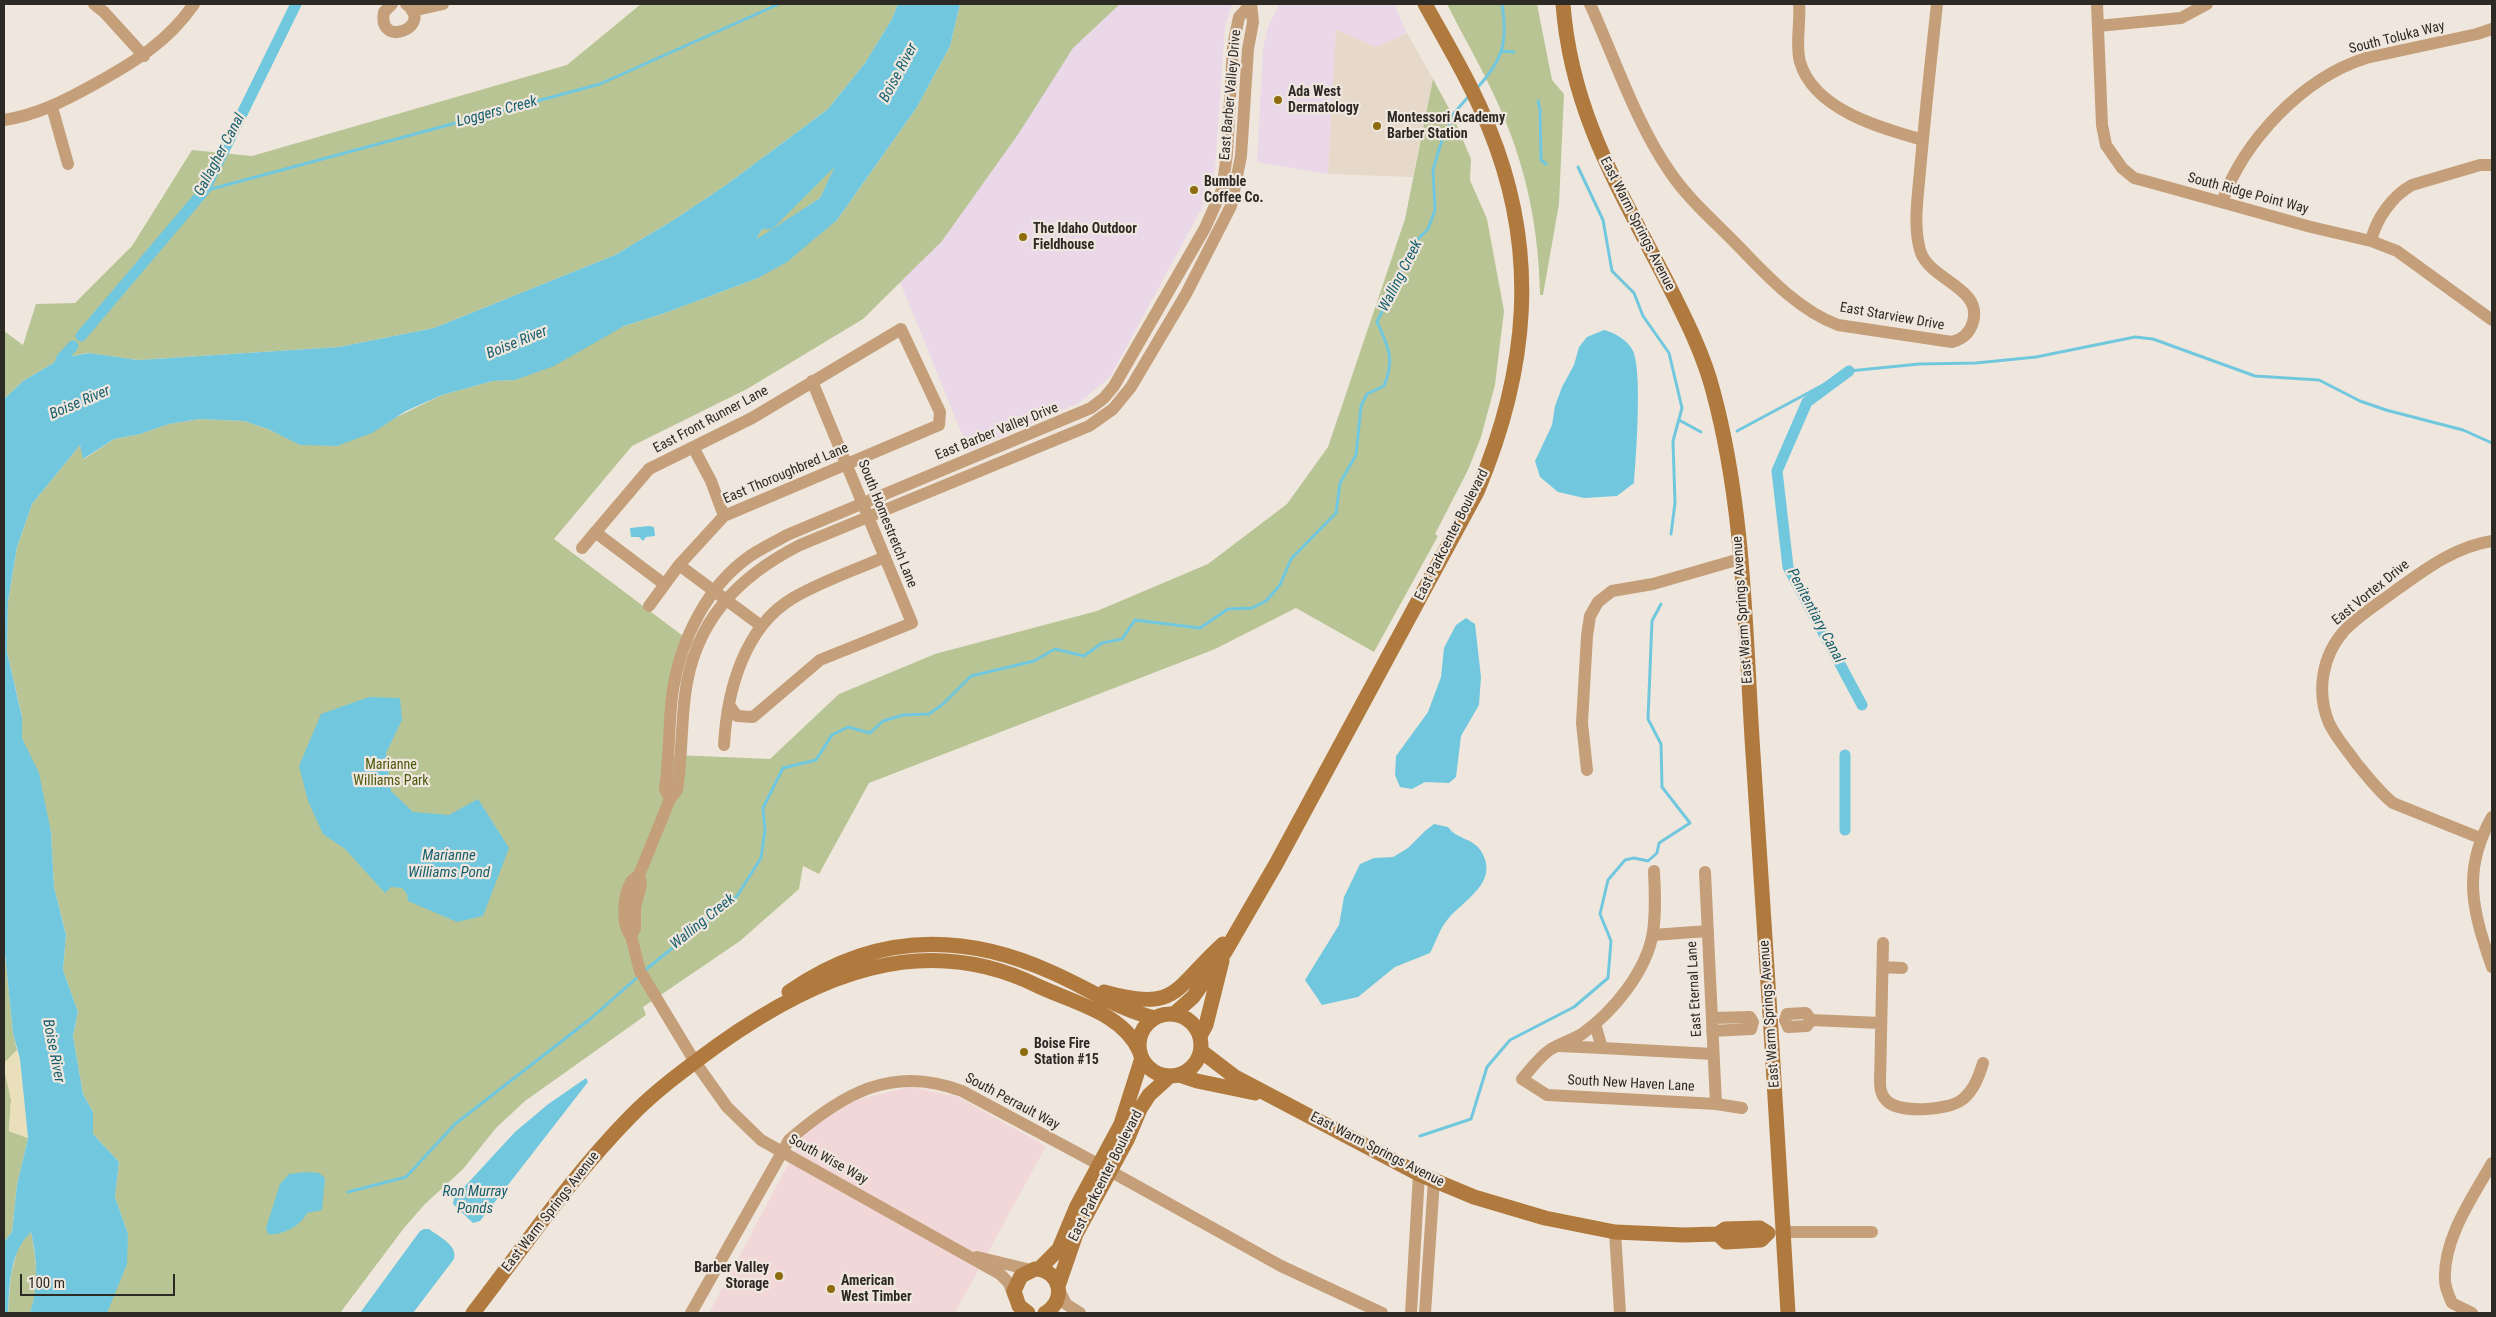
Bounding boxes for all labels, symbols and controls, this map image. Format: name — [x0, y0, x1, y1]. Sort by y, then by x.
street label: South Toluka Way — [2347, 18, 2447, 58]
street label: East Barber Valley Drive — [1217, 29, 1245, 161]
water label: Boise River — [876, 41, 922, 105]
place label: Ada West Dermatology — [1288, 84, 1359, 116]
water label: Loggers Creek — [455, 93, 539, 131]
marker: Ada West Dermatology — [1272, 94, 1284, 106]
place label: Montessori Academy Barber Station — [1387, 110, 1505, 142]
water label: Gallagher Canal — [191, 111, 249, 199]
marker: Montessori Academy Barber Station — [1371, 120, 1383, 132]
street label: East Warm Springs Avenue — [1596, 154, 1678, 294]
street label: South Ridge Point Way — [2186, 170, 2310, 218]
place label: Bumble Coffee Co. — [1204, 174, 1264, 206]
marker: Bumble Coffee Co. — [1188, 184, 1200, 196]
place label: The Idaho Outdoor Fieldhouse — [1033, 221, 1137, 253]
marker: The Idaho Outdoor Fieldhouse — [1017, 231, 1029, 243]
water label: Walling Creek — [1375, 237, 1427, 315]
street label: East Starview Drive — [1838, 300, 1946, 334]
water label: Boise River — [484, 323, 550, 363]
water label: Boise River — [47, 382, 113, 424]
street label: East Front Runner Lane — [651, 383, 771, 457]
street label: East Barber Valley Drive — [933, 400, 1061, 464]
street label: East Thoroughbred Lane — [721, 440, 851, 508]
street label: South Homestretch Lane — [854, 458, 920, 590]
street label: East Parkcenter Boulevard — [1412, 467, 1492, 603]
street label: East Warm Springs Avenue — [1729, 536, 1757, 684]
street label: East Vortex Drive — [2329, 557, 2413, 629]
water label: Penitentiary Canal — [1783, 566, 1847, 666]
park label: Marianne Williams Park — [353, 757, 429, 790]
water label: Marianne Williams Pond — [408, 847, 490, 882]
water label: Walling Creek — [667, 890, 739, 954]
street label: East Warm Springs Avenue — [1756, 940, 1784, 1088]
street label: East Eternal Lane — [1684, 941, 1706, 1037]
water label: Boise River — [38, 1018, 68, 1084]
place label: Boise Fire Station #15 — [1034, 1036, 1099, 1068]
marker: Boise Fire Station #15 — [1018, 1046, 1030, 1058]
street label: South Perrault Way — [962, 1070, 1062, 1134]
street label: South New Haven Lane — [1567, 1072, 1695, 1096]
street label: East Parkcenter Boulevard — [1066, 1108, 1146, 1244]
street label: East Warm Springs Avenue — [1307, 1109, 1447, 1191]
street label: South Wise Way — [785, 1131, 871, 1189]
street label: East Warm Springs Avenue — [499, 1149, 603, 1275]
water label: Ron Murray Ponds — [443, 1183, 507, 1218]
place label: Barber Valley Storage — [694, 1260, 769, 1292]
scale bar — [22, 1264, 178, 1296]
marker: Barber Valley Storage — [773, 1270, 785, 1282]
place label: American West Timber — [841, 1273, 912, 1305]
text: 100 m — [28, 1274, 65, 1292]
marker: American West Timber — [825, 1283, 837, 1295]

